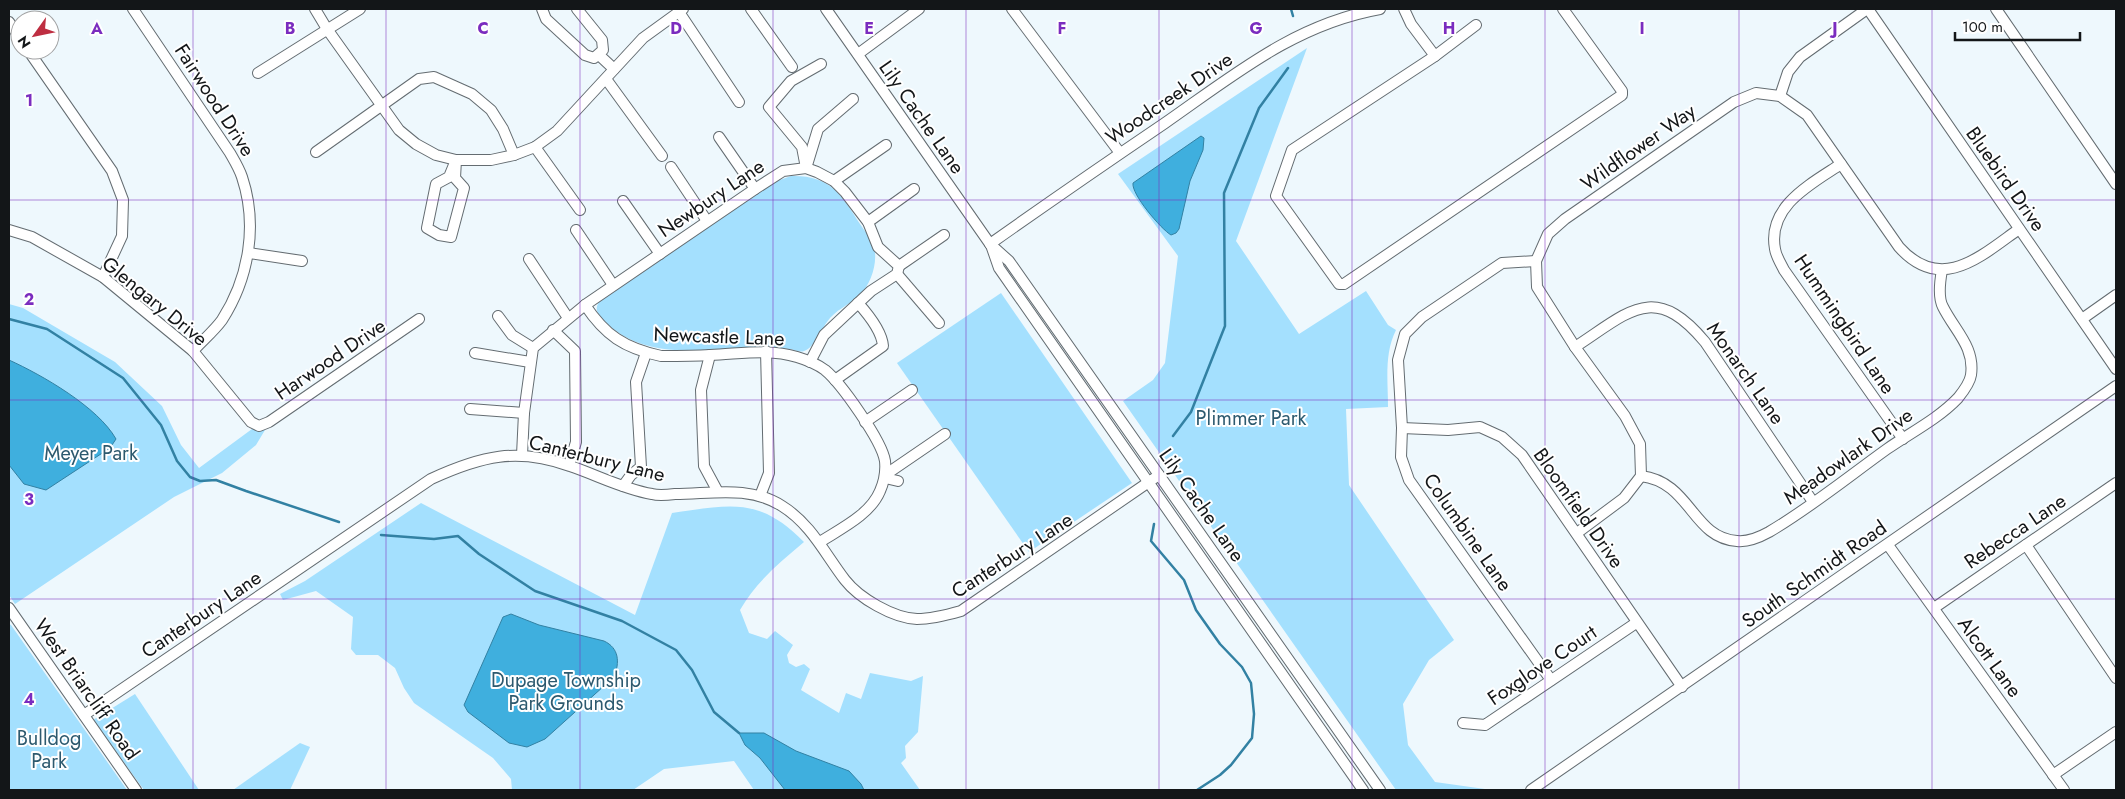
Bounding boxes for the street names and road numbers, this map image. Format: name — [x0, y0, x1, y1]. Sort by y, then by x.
street label: Fairwood Drive — [167, 38, 262, 162]
street label: Woodcreek Drive — [1100, 45, 1238, 152]
street label: Lily Cache Lane — [872, 55, 972, 180]
street label: Wildflower Way — [1575, 97, 1702, 198]
street label: Bluebird Drive — [1959, 121, 2052, 238]
street label: Newbury Lane — [652, 152, 770, 245]
street label: Hummingbird Lane — [1787, 248, 1902, 400]
street label: Glengary Drive — [96, 250, 214, 353]
street label: Harwood Drive — [269, 311, 392, 407]
street label: Monarch Lane — [1700, 316, 1792, 430]
street label: Newcastle Lane — [653, 320, 785, 353]
street label: Meadowlark Drive — [1778, 401, 1919, 512]
street label: Canterbury Lane — [526, 428, 668, 489]
street label: Bloomfield Drive — [1526, 442, 1631, 574]
street label: Lily Cache Lane — [1152, 443, 1252, 568]
street label: Columbine Lane — [1416, 467, 1519, 597]
street label: Rebecca Lane — [1959, 487, 2072, 576]
street label: Canterbury Lane — [946, 505, 1079, 606]
street label: South Schmidt Road — [1736, 514, 1893, 635]
street label: Canterbury Lane — [135, 563, 267, 665]
street label: Alcott Lane — [1950, 611, 2029, 704]
street label: West Briarcliff Road — [27, 613, 146, 766]
street label: Foxglove Court — [1482, 618, 1603, 713]

